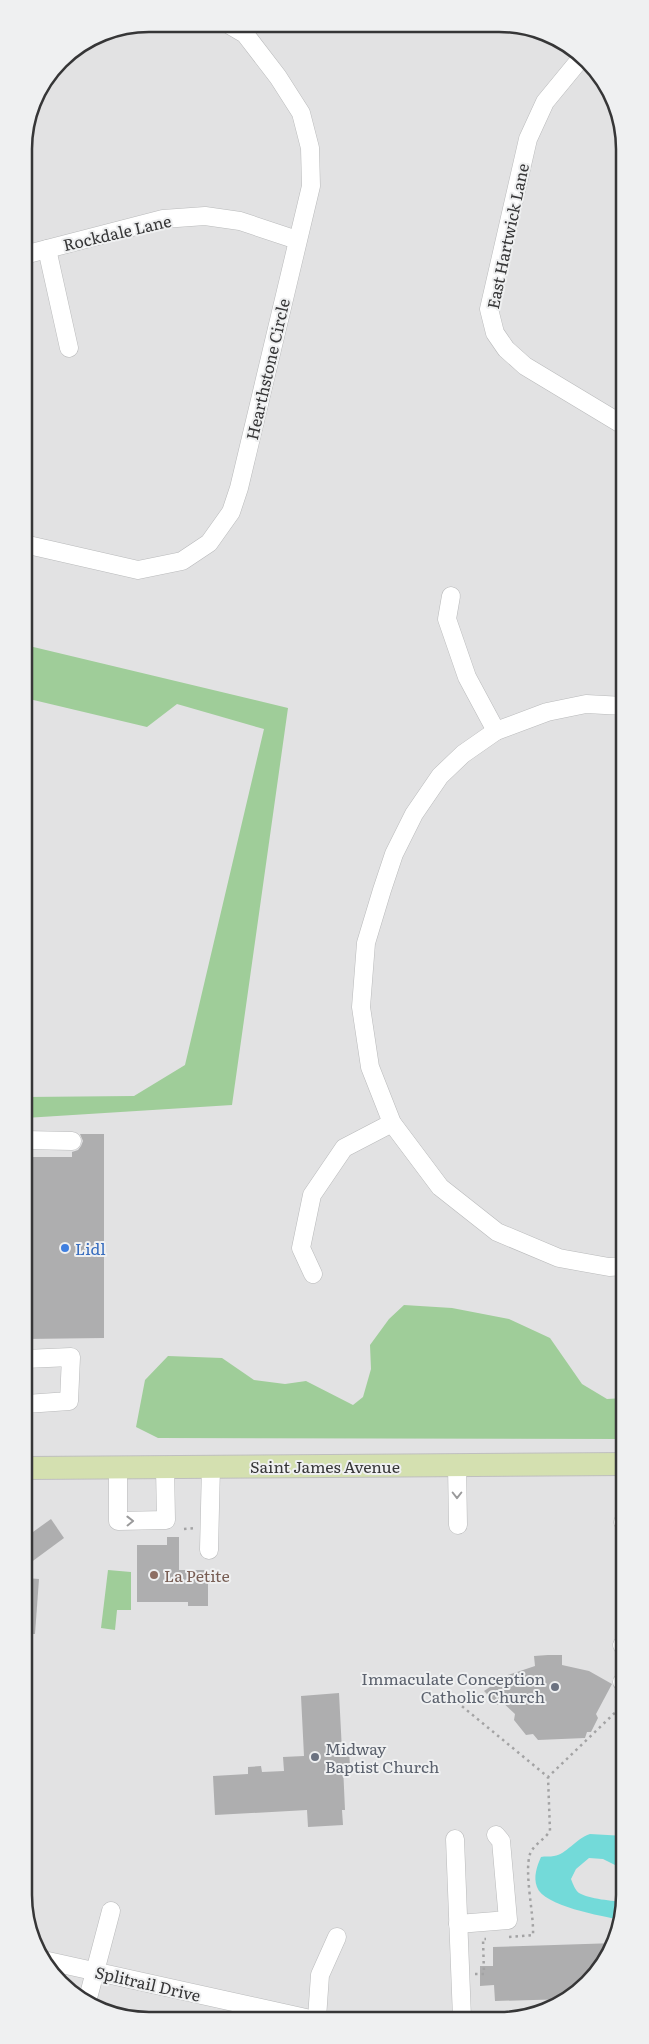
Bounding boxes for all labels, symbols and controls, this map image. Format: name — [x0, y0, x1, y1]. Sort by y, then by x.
street label: East Hartwick Lane — [480, 161, 534, 311]
street label: Rockdale Lane — [60, 208, 174, 256]
street label: Hearthstone Circle — [239, 296, 295, 442]
place label: Lidl — [75, 1236, 106, 1260]
marker: Lidl — [59, 1242, 71, 1254]
street label: Saint James Avenue — [250, 1454, 400, 1478]
one-way arrow — [452, 1492, 462, 1499]
one-way arrow — [126, 1516, 134, 1526]
place label: La Petite — [164, 1563, 230, 1587]
marker: La Petite — [148, 1569, 160, 1581]
place label: Immaculate Conception Catholic Church — [361, 1666, 545, 1708]
marker: Immaculate Conception Catholic Church — [549, 1681, 561, 1693]
place label: Midway Baptist Church — [325, 1736, 440, 1778]
marker: Midway Baptist Church — [309, 1751, 321, 1763]
street label: Splitrail Drive — [93, 1959, 203, 2007]

